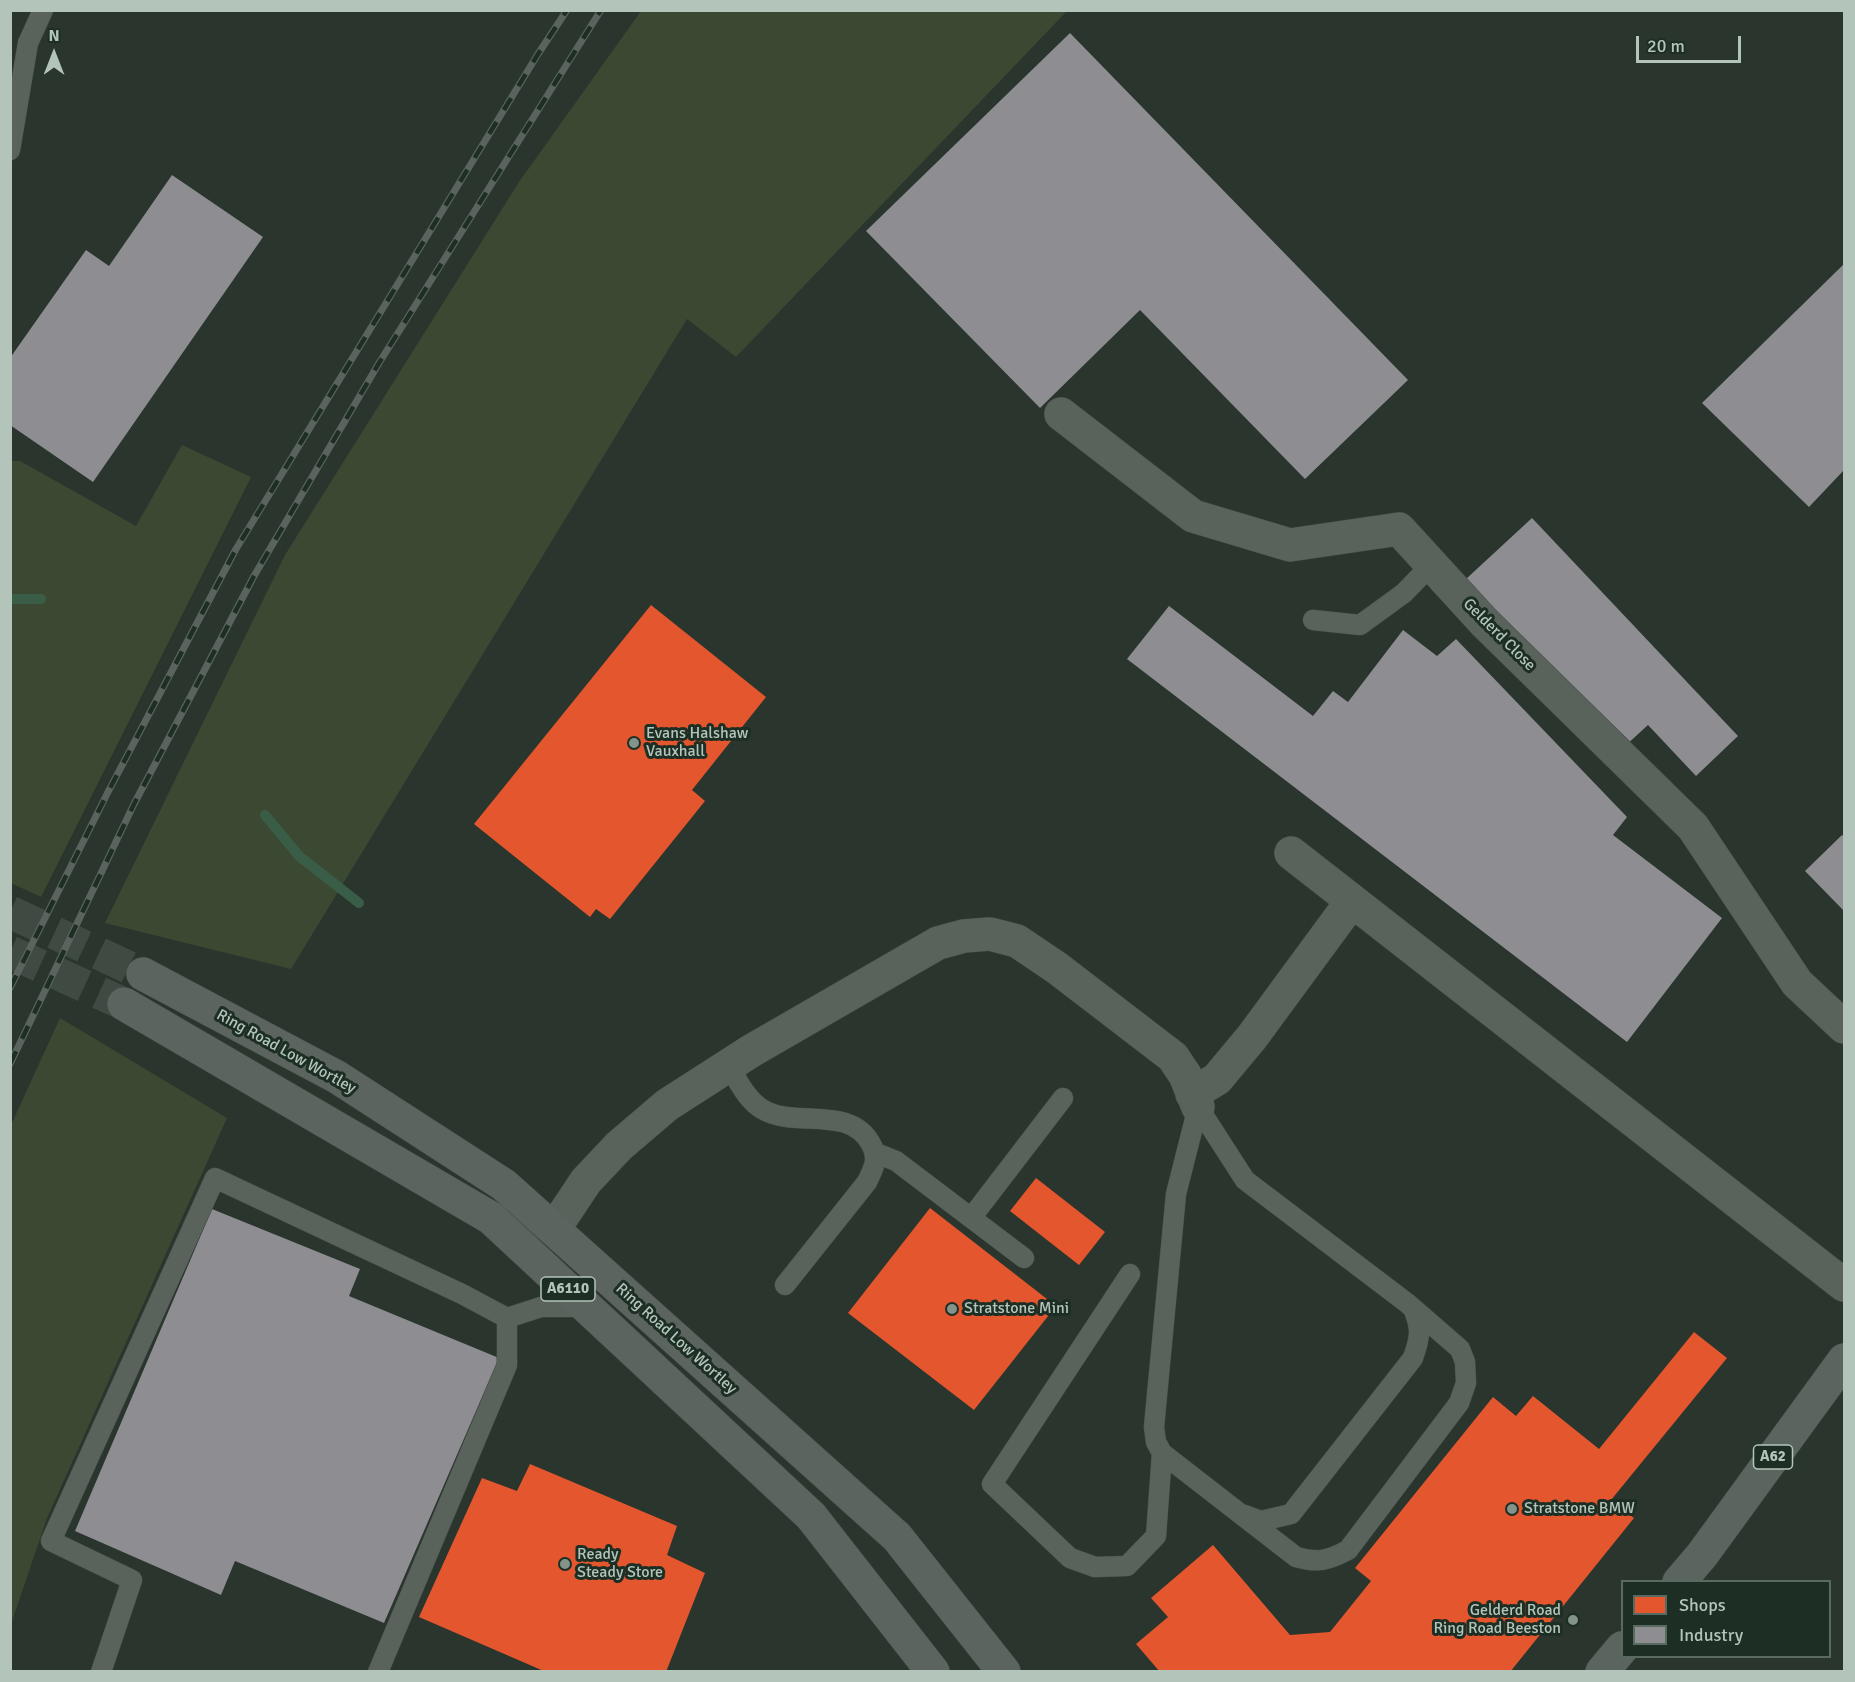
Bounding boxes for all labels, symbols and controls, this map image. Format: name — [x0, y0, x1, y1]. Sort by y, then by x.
north arrow — [24, 24, 84, 84]
scale bar — [1639, 24, 1744, 62]
text: N — [48, 26, 60, 46]
text: 20 m — [1647, 35, 1685, 57]
street label: Gelderd Close — [1459, 595, 1539, 675]
place label: Evans Halshaw Vauxhall — [646, 724, 748, 762]
marker: Evans Halshaw Vauxhall — [627, 736, 641, 750]
street label: Ring Road Low Wortley — [213, 1006, 359, 1098]
road number: A6110 — [541, 1277, 595, 1301]
street label: Ring Road Low Wortley — [611, 1279, 741, 1399]
place label: Stratstone Mini — [964, 1299, 1069, 1319]
marker: Stratstone Mini — [945, 1302, 959, 1316]
road number: A62 — [1754, 1445, 1792, 1469]
place label: Stratstone BMW — [1524, 1499, 1635, 1519]
marker: Stratstone BMW — [1505, 1502, 1519, 1516]
place label: Ready Steady Store — [577, 1545, 663, 1583]
marker: Ready Steady Store — [558, 1557, 572, 1571]
legend — [1621, 1580, 1831, 1658]
text: Shops — [1679, 1594, 1726, 1616]
place label: Gelderd Road Ring Road Beeston — [1433, 1601, 1561, 1639]
marker: Gelderd Road Ring Road Beeston — [1566, 1613, 1580, 1627]
text: Industry — [1679, 1624, 1743, 1646]

